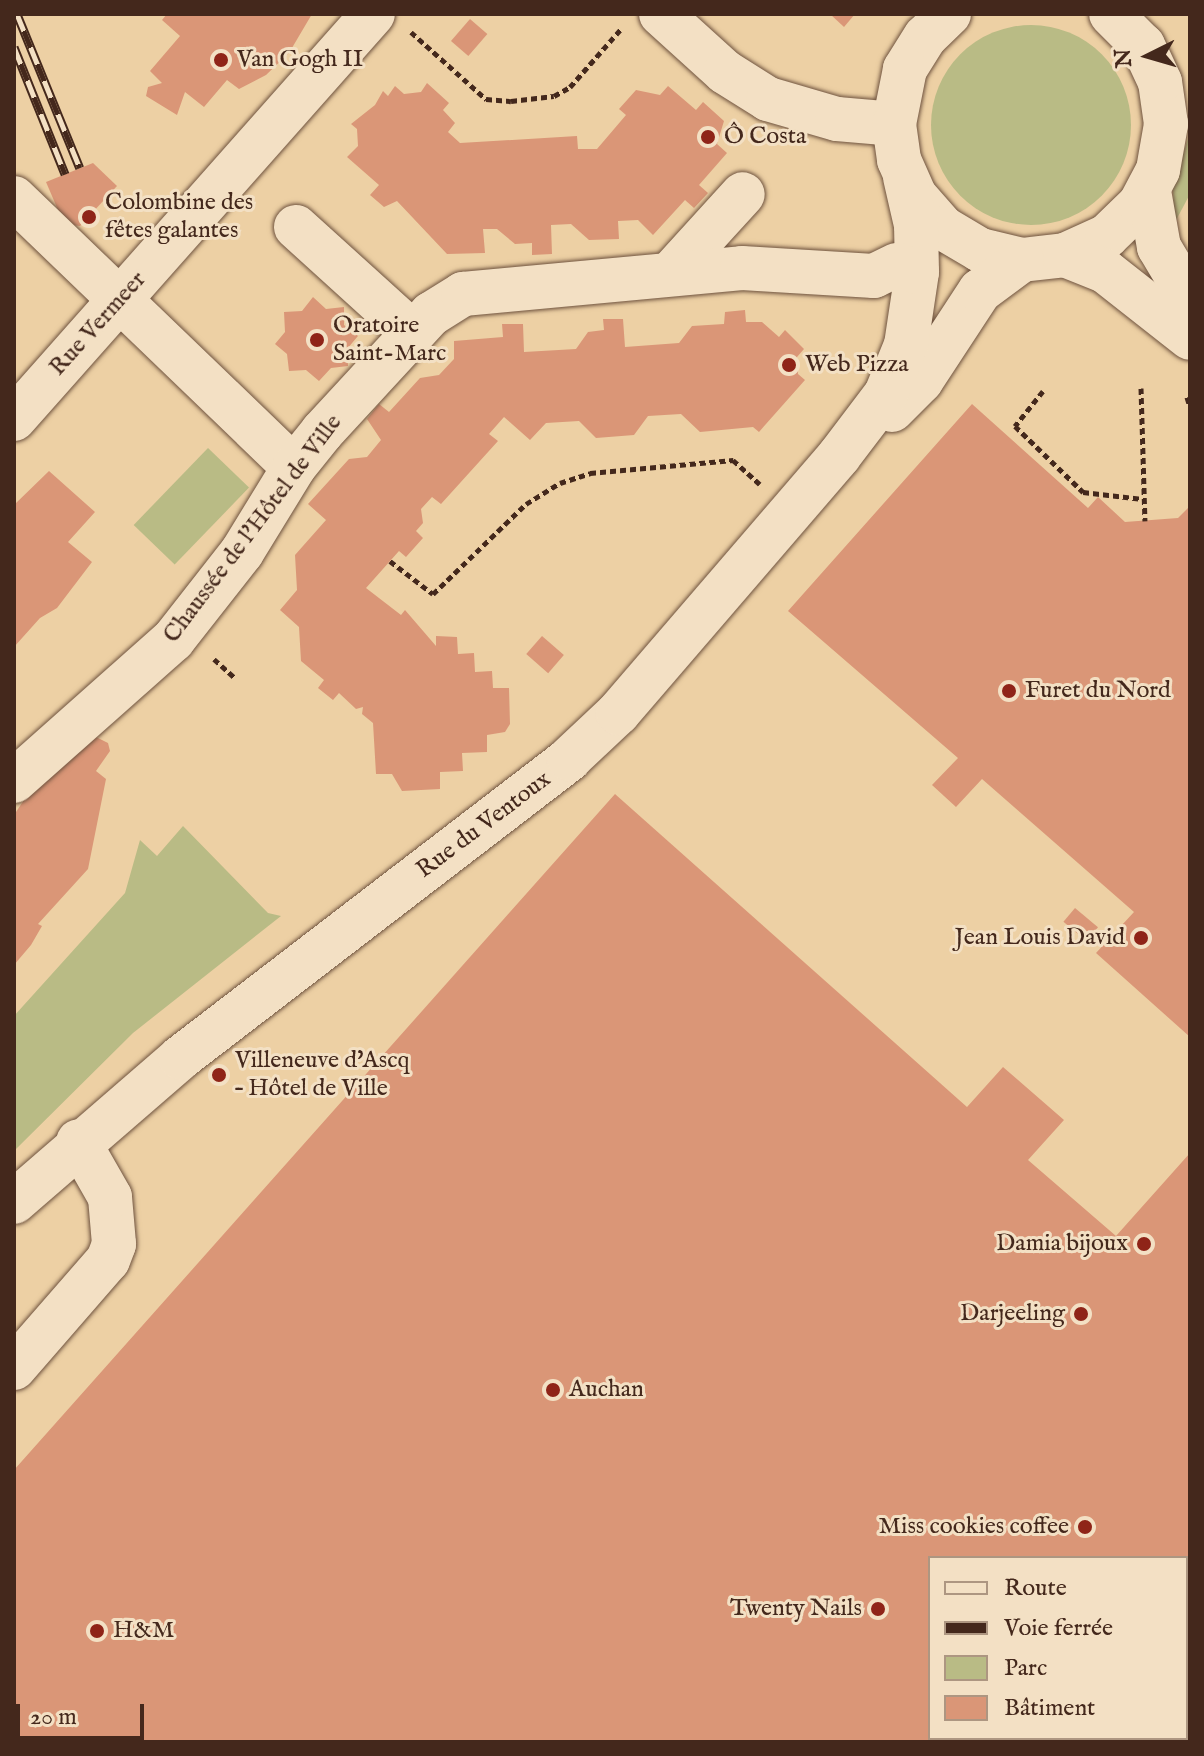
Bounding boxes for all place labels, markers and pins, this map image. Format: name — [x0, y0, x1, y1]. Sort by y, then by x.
place label: Van Gogh II — [237, 46, 363, 74]
marker: Van Gogh II — [212, 51, 230, 69]
place label: Ô Costa — [724, 123, 806, 151]
marker: Ô Costa — [699, 128, 717, 146]
place label: Colombine des fêtes galantes — [105, 189, 253, 245]
marker: Colombine des fêtes galantes — [80, 208, 98, 226]
place label: Oratoire Saint-Marc — [333, 312, 446, 368]
marker: Oratoire Saint-Marc — [308, 331, 326, 349]
place label: Web Pizza — [805, 351, 909, 379]
marker: Web Pizza — [780, 356, 798, 374]
place label: Furet du Nord — [1025, 677, 1171, 705]
marker: Furet du Nord — [1000, 682, 1018, 700]
place label: Jean Louis David — [955, 924, 1125, 952]
marker: Jean Louis David — [1132, 929, 1150, 947]
place label: Villeneuve d'Ascq – Hôtel de Ville — [235, 1047, 410, 1103]
marker: Villeneuve d'Ascq – Hôtel de Ville — [210, 1066, 228, 1084]
place label: Damia bijoux — [996, 1230, 1128, 1258]
marker: Damia bijoux — [1135, 1235, 1153, 1253]
place label: Darjeeling — [960, 1300, 1065, 1328]
marker: Darjeeling — [1072, 1305, 1090, 1323]
place label: Auchan — [569, 1376, 644, 1404]
marker: Auchan — [544, 1381, 562, 1399]
place label: Miss cookies coffee — [878, 1513, 1069, 1541]
marker: Miss cookies coffee — [1076, 1518, 1094, 1536]
place label: Twenty Nails — [730, 1595, 862, 1623]
marker: Twenty Nails — [869, 1600, 887, 1618]
place label: H&M — [113, 1617, 174, 1645]
marker: H&M — [88, 1622, 106, 1640]

